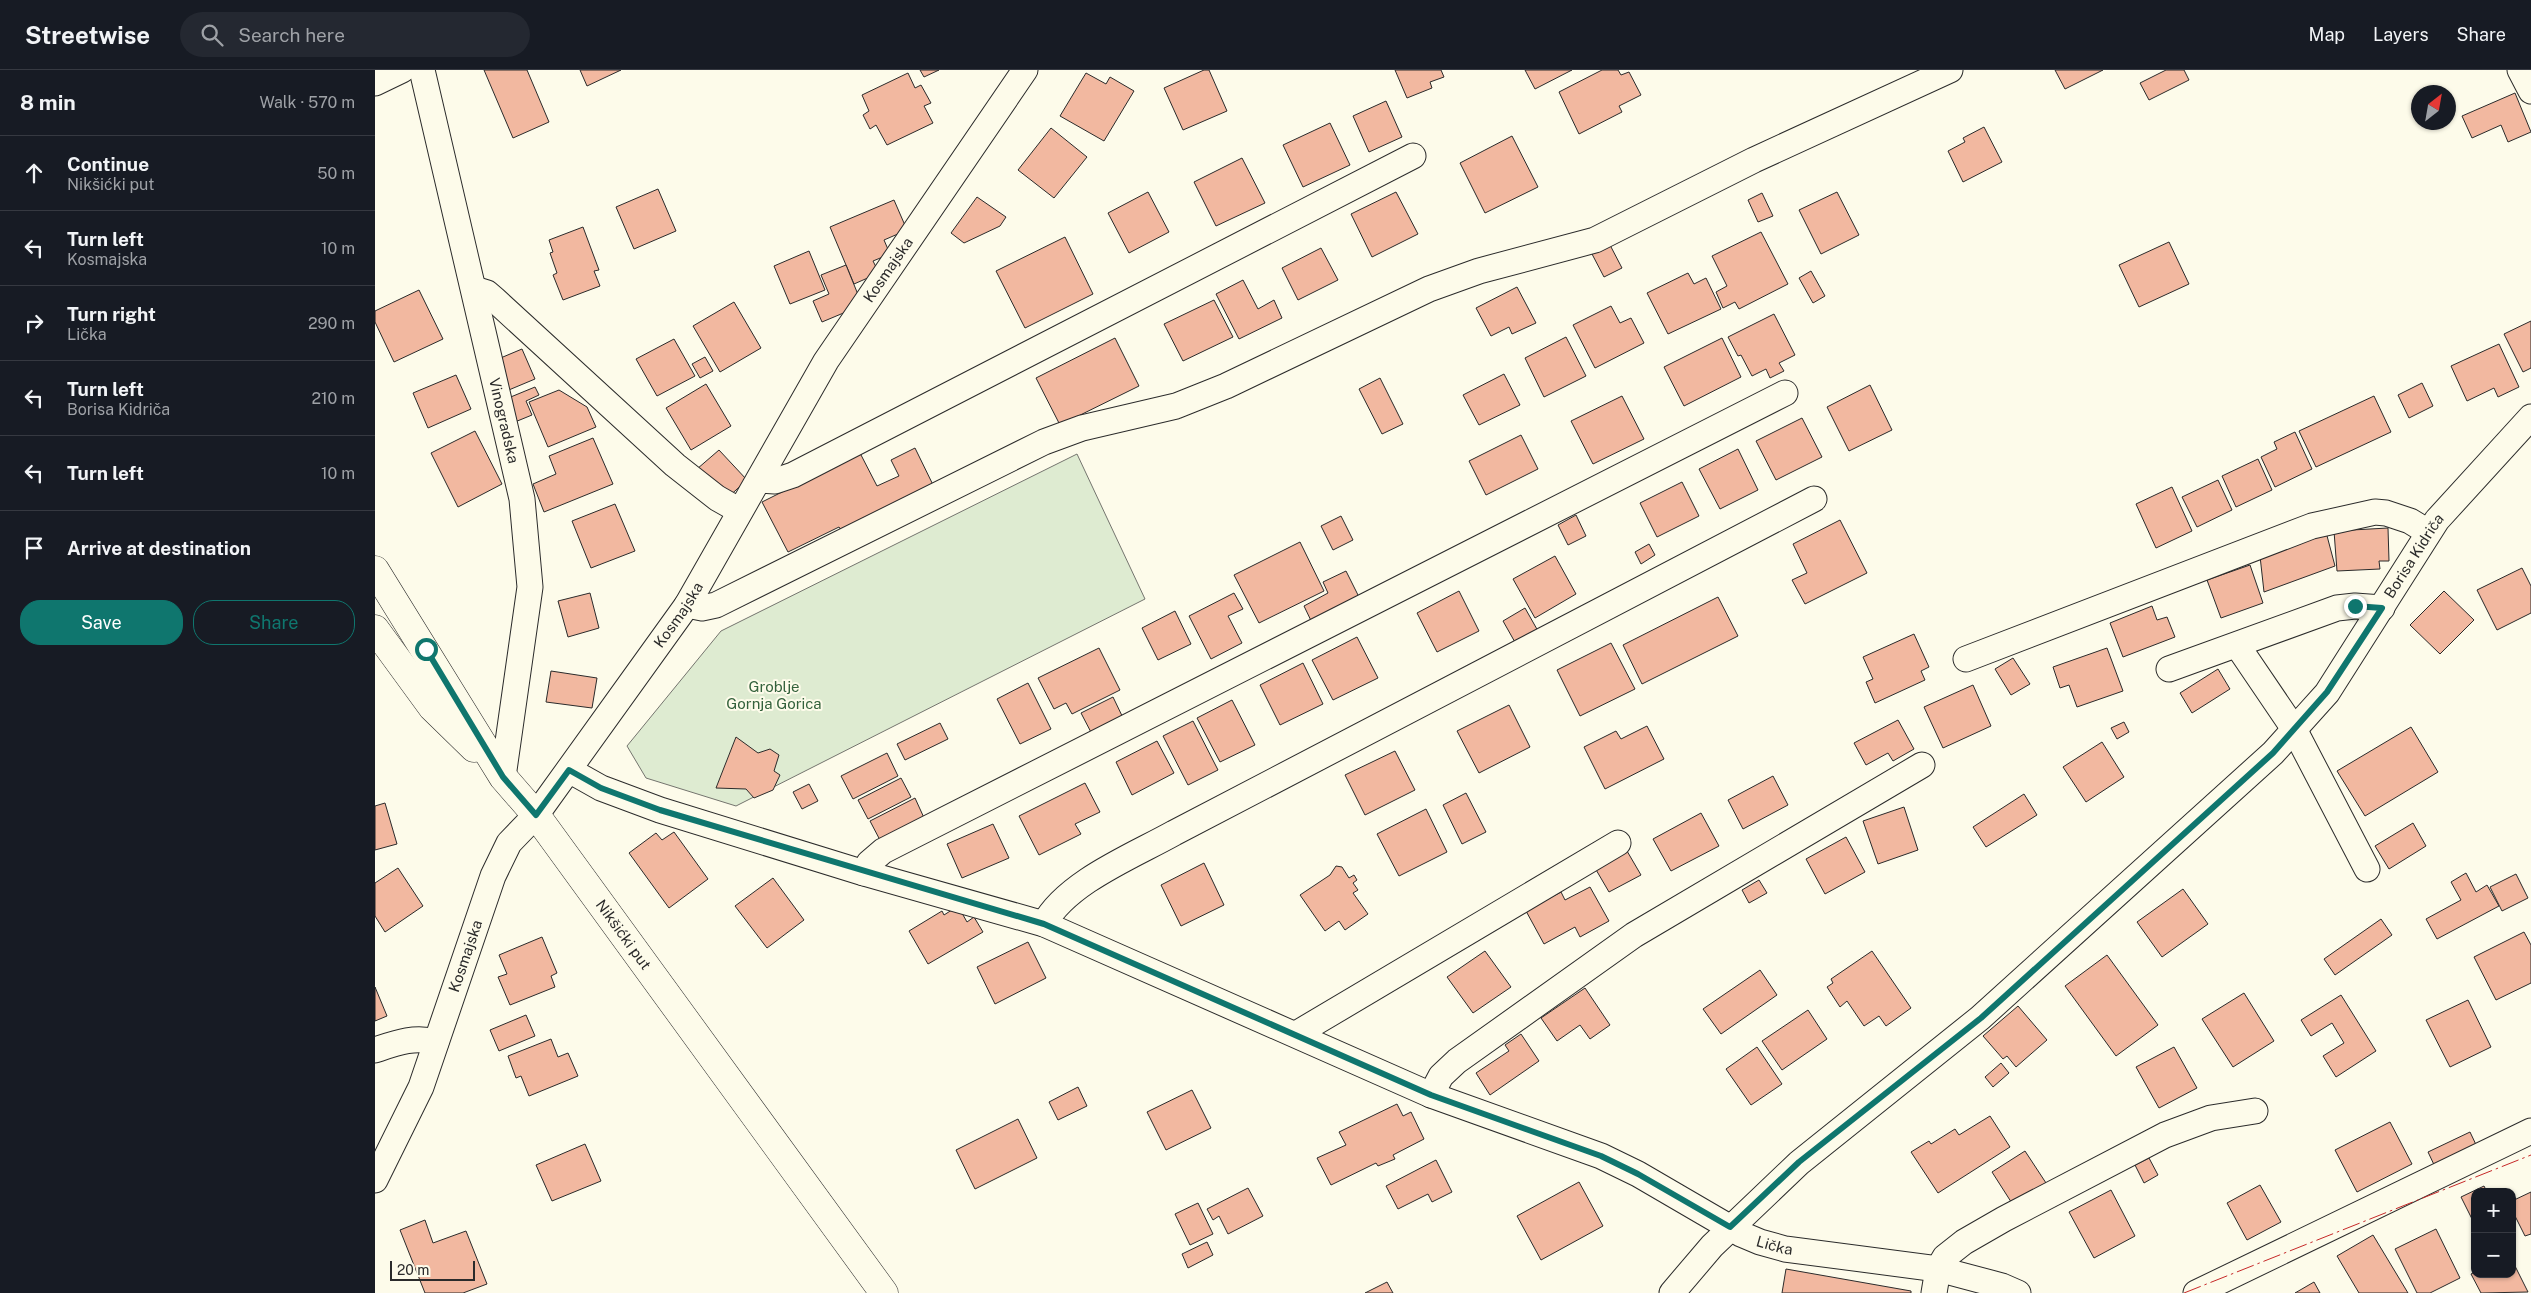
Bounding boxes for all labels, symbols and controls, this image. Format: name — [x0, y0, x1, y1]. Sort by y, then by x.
search box — [180, 12, 530, 57]
text: Streetwise — [25, 21, 150, 49]
icon: search — [198, 21, 226, 49]
text: Search here — [238, 24, 345, 46]
text: Map — [2309, 24, 2345, 45]
text: Layers — [2373, 24, 2429, 45]
text: Share — [2457, 24, 2506, 45]
north arrow — [2411, 85, 2456, 130]
text: 8 min — [20, 90, 76, 115]
text: Walk · 570 m — [259, 93, 355, 112]
text: Continue — [67, 153, 149, 175]
icon: ahead — [20, 159, 48, 187]
text: 50 m — [317, 164, 355, 183]
text: Nikšićki put — [67, 175, 155, 194]
text: Turn left — [67, 228, 144, 250]
icon: left — [20, 234, 48, 262]
street label: Kosmajska — [860, 234, 916, 306]
text: 10 m — [321, 239, 355, 258]
text: Kosmajska — [67, 250, 147, 269]
text: Turn right — [67, 303, 156, 325]
icon: right — [20, 309, 48, 337]
text: 290 m — [308, 314, 355, 333]
text: Lička — [67, 325, 107, 344]
street label: Vinogradska — [486, 376, 522, 465]
text: Turn left — [67, 378, 144, 400]
icon: left — [20, 384, 48, 412]
text: 210 m — [311, 389, 355, 408]
text: Borisa Kidriča — [67, 400, 170, 419]
icon: left — [20, 459, 48, 487]
text: Turn left — [67, 462, 144, 484]
text: 10 m — [321, 464, 355, 483]
street label: Borisa Kidriča — [2381, 510, 2447, 601]
icon: arrive — [20, 534, 48, 562]
text: Arrive at destination — [67, 537, 251, 559]
street label: Kosmajska — [650, 579, 706, 651]
route end — [2344, 595, 2367, 618]
button: Save — [20, 600, 183, 645]
button: Share — [193, 600, 355, 645]
route start — [415, 638, 438, 661]
park label: Groblje Gornja Gorica — [726, 678, 822, 712]
street label: Nikšićki put — [593, 896, 655, 973]
street label: Kosmajska — [445, 918, 485, 994]
map controls — [2471, 1188, 2516, 1278]
button: + — [2471, 1188, 2516, 1233]
street label: Lička — [1754, 1232, 1794, 1258]
button: − — [2471, 1233, 2516, 1278]
scale bar — [390, 1258, 475, 1281]
text: 20 m — [397, 1262, 429, 1278]

